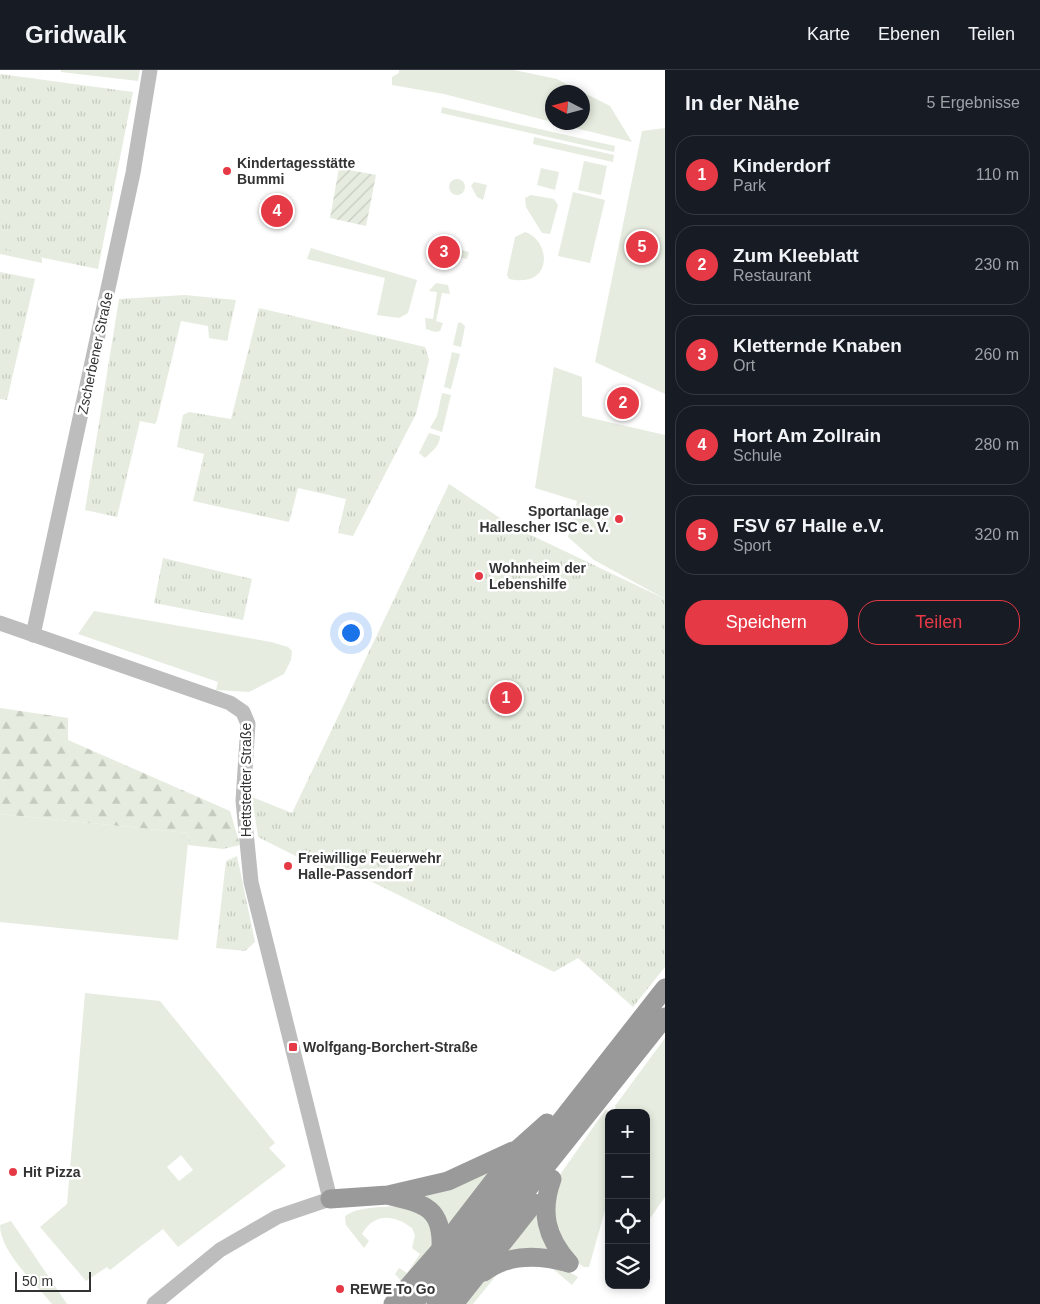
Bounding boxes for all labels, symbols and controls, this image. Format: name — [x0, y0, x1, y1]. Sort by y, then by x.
text: Gridwalk — [25, 21, 126, 48]
text: Karte — [807, 24, 850, 44]
text: Ebenen — [878, 24, 940, 44]
text: Teilen — [968, 24, 1015, 44]
north arrow — [545, 85, 590, 130]
text: In der Nähe — [685, 91, 799, 114]
text: 5 Ergebnisse — [927, 94, 1020, 111]
place label: Kindertagesstätte Bummi — [237, 155, 355, 187]
text: Kinderdorf — [733, 155, 830, 176]
marker: Kindertagesstätte Bummi — [221, 165, 233, 177]
text: 1 — [698, 166, 706, 183]
text: 110 m — [976, 166, 1019, 183]
text: Park — [733, 177, 766, 194]
pin: 4 — [261, 192, 293, 230]
pin: 5 — [626, 228, 658, 266]
pin: 3 — [428, 233, 460, 271]
text: Zum Kleeblatt — [733, 245, 859, 266]
text: 2 — [698, 256, 706, 273]
text: 230 m — [975, 256, 1019, 273]
text: Restaurant — [733, 267, 811, 284]
street label: Zscherbener Straße — [74, 290, 116, 416]
text: Kletternde Knaben — [733, 335, 902, 356]
text: 3 — [698, 346, 706, 363]
text: 260 m — [975, 346, 1019, 363]
text: Ort — [733, 357, 755, 374]
pin: 2 — [607, 384, 639, 422]
text: Hort Am Zollrain — [733, 425, 881, 446]
text: 4 — [698, 436, 706, 453]
text: 280 m — [975, 436, 1019, 453]
text: Schule — [733, 447, 782, 464]
place label: Sportanlage Hallescher ISC e. V. — [480, 503, 609, 535]
marker: Sportanlage Hallescher ISC e. V. — [613, 513, 625, 525]
text: FSV 67 Halle e.V. — [733, 515, 884, 536]
text: 5 — [698, 526, 706, 543]
text: 320 m — [975, 526, 1019, 543]
text: Sport — [733, 537, 771, 554]
place label: Wohnheim der Lebenshilfe — [489, 560, 587, 592]
marker: Wohnheim der Lebenshilfe — [473, 570, 485, 582]
button: Speichern — [685, 600, 848, 645]
button: Teilen — [858, 600, 1020, 645]
your location — [338, 620, 364, 646]
pin: 1 — [490, 679, 522, 717]
street label: Hettstedter Straße — [238, 723, 254, 837]
place label: Freiwillige Feuerwehr Halle-Passendorf — [298, 850, 442, 882]
marker: Freiwillige Feuerwehr Halle-Passendorf — [282, 860, 294, 872]
place label: Wolfgang-Borchert-Straße — [303, 1039, 478, 1055]
marker: Wolfgang-Borchert-Straße — [287, 1041, 299, 1053]
map controls — [605, 1109, 650, 1289]
button: + — [605, 1109, 650, 1154]
button: − — [605, 1154, 650, 1199]
place label: Hit Pizza — [23, 1164, 81, 1180]
marker: Hit Pizza — [7, 1166, 19, 1178]
button: locate — [605, 1199, 650, 1244]
button: layers — [605, 1244, 650, 1289]
scale bar — [15, 1269, 91, 1292]
text: 50 m — [22, 1273, 53, 1289]
place label: REWE To Go — [350, 1281, 435, 1297]
marker: REWE To Go — [334, 1283, 346, 1295]

